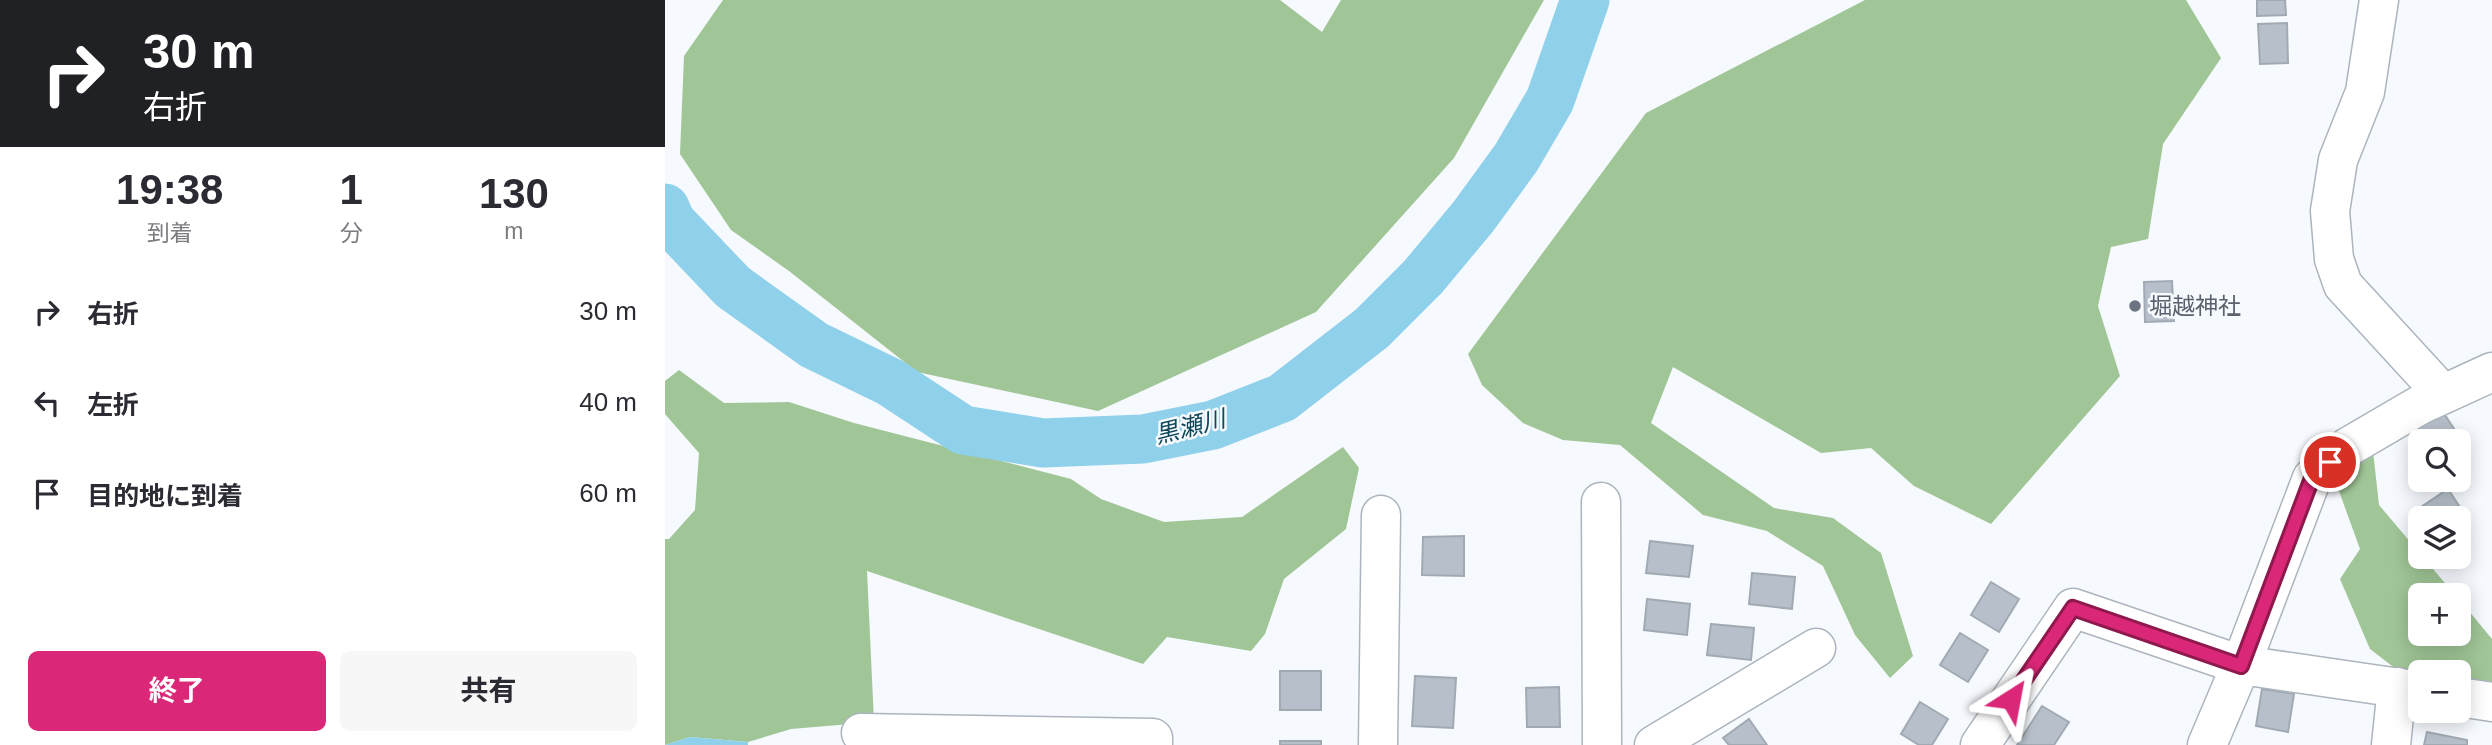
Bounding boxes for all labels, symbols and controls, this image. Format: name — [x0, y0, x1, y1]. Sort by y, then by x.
text: 30 m — [143, 24, 255, 78]
icon: right — [28, 28, 119, 119]
text: 右折 — [143, 89, 207, 125]
text: 19:38 — [116, 166, 223, 213]
text: 1 — [339, 166, 363, 213]
text: 130 — [479, 170, 549, 217]
text: m — [504, 218, 524, 244]
text: 到着 — [147, 220, 193, 246]
text: 分 — [340, 220, 363, 246]
icon: right — [28, 293, 66, 331]
place label: 堀越神社 — [2149, 293, 2241, 319]
text: 30 m — [579, 296, 637, 326]
marker: 堀越神社 — [2127, 298, 2143, 314]
text: 右折 — [87, 299, 139, 329]
icon: left — [28, 384, 66, 422]
text: 40 m — [579, 387, 637, 417]
text: 左折 — [87, 390, 139, 420]
water label: 黒瀬川 — [1152, 404, 1231, 448]
map controls — [2408, 429, 2471, 723]
button: search — [2408, 429, 2471, 492]
pin — [2300, 432, 2360, 492]
icon: arrive — [2311, 443, 2349, 481]
icon: arrive — [28, 475, 66, 513]
text: 60 m — [579, 478, 637, 508]
text: 目的地に到着 — [87, 481, 243, 511]
button: layers — [2408, 506, 2471, 569]
button: + — [2408, 583, 2471, 646]
button: 終了 — [28, 651, 326, 731]
button: 共有 — [340, 651, 637, 731]
button: − — [2408, 660, 2471, 723]
position arrow — [1974, 662, 2048, 736]

